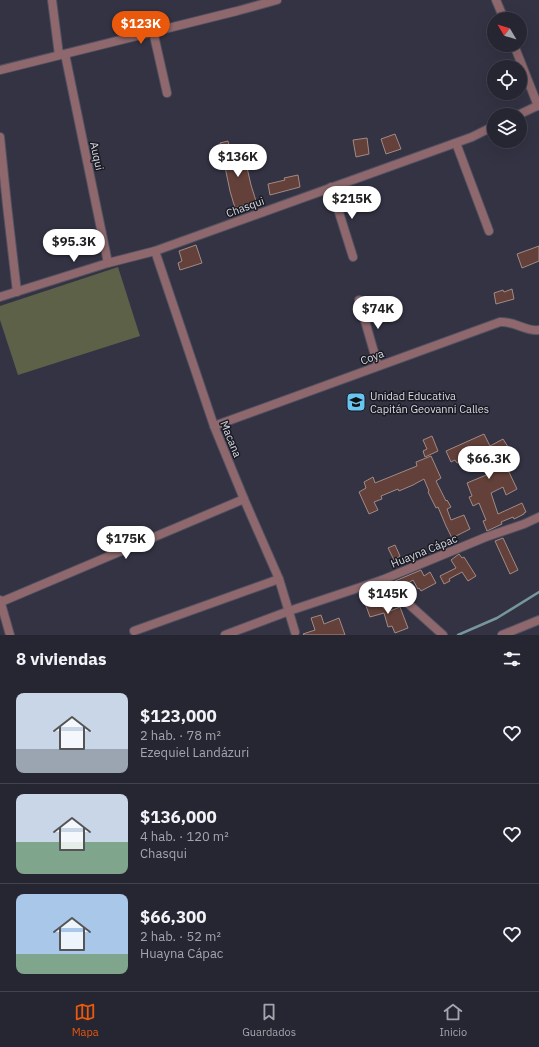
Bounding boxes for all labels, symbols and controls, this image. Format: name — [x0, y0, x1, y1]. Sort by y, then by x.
pin: $123K — [113, 11, 169, 45]
north arrow — [487, 12, 527, 52]
map controls — [487, 12, 527, 148]
text: $123K — [121, 15, 161, 32]
button: locate — [487, 60, 527, 100]
button: layers — [487, 108, 527, 148]
street label: Auqui — [87, 141, 107, 171]
pin: $136K — [210, 144, 266, 178]
text: $136K — [218, 148, 258, 165]
pin: $215K — [324, 186, 380, 220]
text: $215K — [332, 190, 372, 207]
street label: Chasqui — [224, 194, 266, 220]
pin: $95.3K — [41, 229, 107, 263]
text: $95.3K — [52, 233, 96, 250]
pin: $74K — [354, 296, 402, 330]
text: $74K — [362, 300, 394, 317]
street label: Coya — [358, 346, 386, 368]
place label: Unidad Educativa Capitán Geovanni Calles — [370, 389, 489, 416]
school or university icon: Unidad Educativa Capitán Geovanni Calles — [345, 391, 367, 413]
street label: Macana — [217, 419, 245, 460]
pin: $66.3K — [456, 446, 522, 480]
text: $66.3K — [467, 450, 511, 467]
pin: $175K — [98, 526, 154, 560]
text: $175K — [106, 530, 146, 547]
street label: Huayna Cápac — [389, 531, 460, 571]
pin: $145K — [360, 581, 416, 615]
text: $145K — [368, 585, 408, 602]
text: 8 viviendas — [16, 648, 107, 670]
icon: filters — [501, 648, 523, 670]
text: $123,000 — [140, 705, 217, 727]
icon: home — [48, 709, 96, 757]
icon: heart — [501, 722, 523, 744]
text: 2 hab. · 78 m² — [140, 727, 221, 744]
text: Ezequiel Landázuri — [140, 744, 249, 761]
text: $136,000 — [140, 806, 217, 828]
icon: home — [48, 810, 96, 858]
icon: heart — [501, 823, 523, 845]
text: 4 hab. · 120 m² — [140, 828, 229, 845]
text: Chasqui — [140, 845, 187, 862]
text: $66,300 — [140, 906, 207, 928]
icon: home — [48, 910, 96, 958]
icon: heart — [501, 923, 523, 945]
text: 2 hab. · 52 m² — [140, 928, 221, 945]
text: Huayna Cápac — [140, 945, 223, 962]
tab: Mapa — [72, 1001, 99, 1039]
tab: Guardados — [242, 1001, 296, 1039]
tab: Inicio — [439, 1001, 467, 1039]

